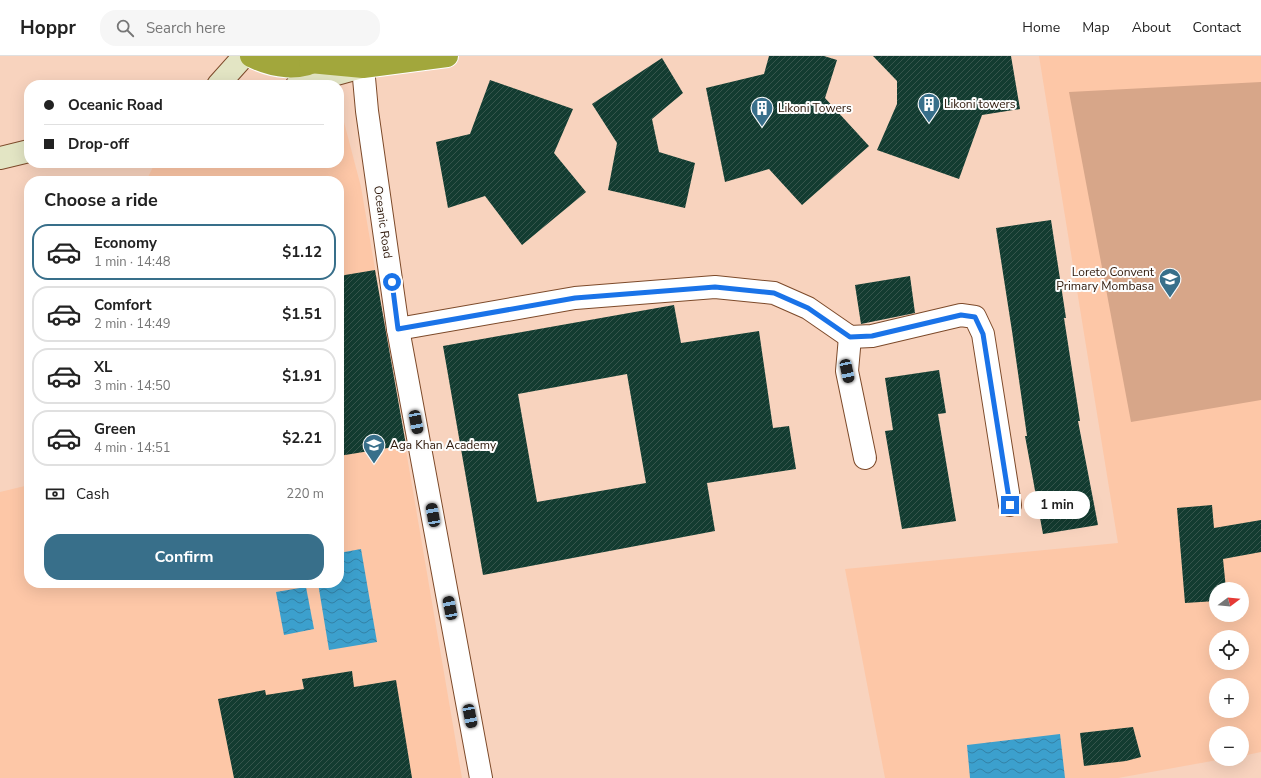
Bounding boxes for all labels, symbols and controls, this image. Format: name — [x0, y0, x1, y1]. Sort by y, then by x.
search box — [100, 10, 380, 46]
text: Hoppr — [20, 15, 76, 41]
icon: search — [114, 17, 136, 39]
text: Search here — [146, 18, 225, 38]
text: Home — [1022, 18, 1060, 37]
text: Map — [1082, 18, 1110, 37]
text: About — [1132, 18, 1171, 37]
text: Contact — [1193, 18, 1241, 37]
building icon: Likoni towers — [916, 91, 942, 124]
text: Oceanic Road — [68, 95, 163, 115]
building icon: Likoni Towers — [749, 95, 775, 128]
place label: Likoni towers — [944, 96, 1016, 112]
place label: Likoni Towers — [778, 100, 852, 116]
text: Drop-off — [68, 134, 129, 154]
street label: Oceanic Road — [370, 184, 396, 260]
text: Choose a ride — [44, 188, 158, 212]
text: Economy — [94, 233, 157, 253]
icon: car — [46, 234, 82, 270]
text: $1.12 — [282, 242, 322, 262]
text: 1 min · 14:48 — [94, 253, 170, 271]
place label: Loreto Convent Primary Mombasa — [1056, 264, 1155, 294]
school or university icon: Loreto Convent Primary Mombasa — [1157, 266, 1183, 299]
route start — [383, 273, 401, 291]
text: Comfort — [94, 295, 151, 315]
icon: car — [46, 296, 82, 332]
text: $1.51 — [282, 304, 322, 324]
text: 2 min · 14:49 — [94, 315, 170, 333]
text: XL — [94, 357, 113, 377]
icon: car — [46, 358, 82, 394]
car — [839, 358, 855, 384]
text: $1.91 — [282, 366, 322, 386]
text: 3 min · 14:50 — [94, 377, 170, 395]
car — [408, 409, 424, 435]
text: Green — [94, 419, 136, 439]
icon: car — [46, 420, 82, 456]
text: $2.21 — [282, 428, 322, 448]
school or university icon: Aga Khan Academy — [361, 432, 387, 465]
place label: Aga Khan Academy — [390, 437, 497, 453]
text: 4 min · 14:51 — [94, 439, 170, 457]
icon: cash — [44, 483, 66, 505]
text: Cash — [76, 484, 110, 504]
text: 220 m — [286, 485, 324, 503]
callout: 1 min — [1024, 491, 1090, 519]
route end — [1001, 496, 1019, 514]
text: 1 min — [1040, 496, 1074, 514]
car — [425, 502, 441, 528]
button: Confirm — [44, 534, 324, 580]
north arrow — [1209, 582, 1249, 622]
map controls — [1209, 582, 1249, 766]
car — [442, 595, 458, 621]
button: locate — [1209, 630, 1249, 670]
button: + — [1209, 678, 1249, 718]
car — [462, 703, 478, 729]
button: − — [1209, 726, 1249, 766]

